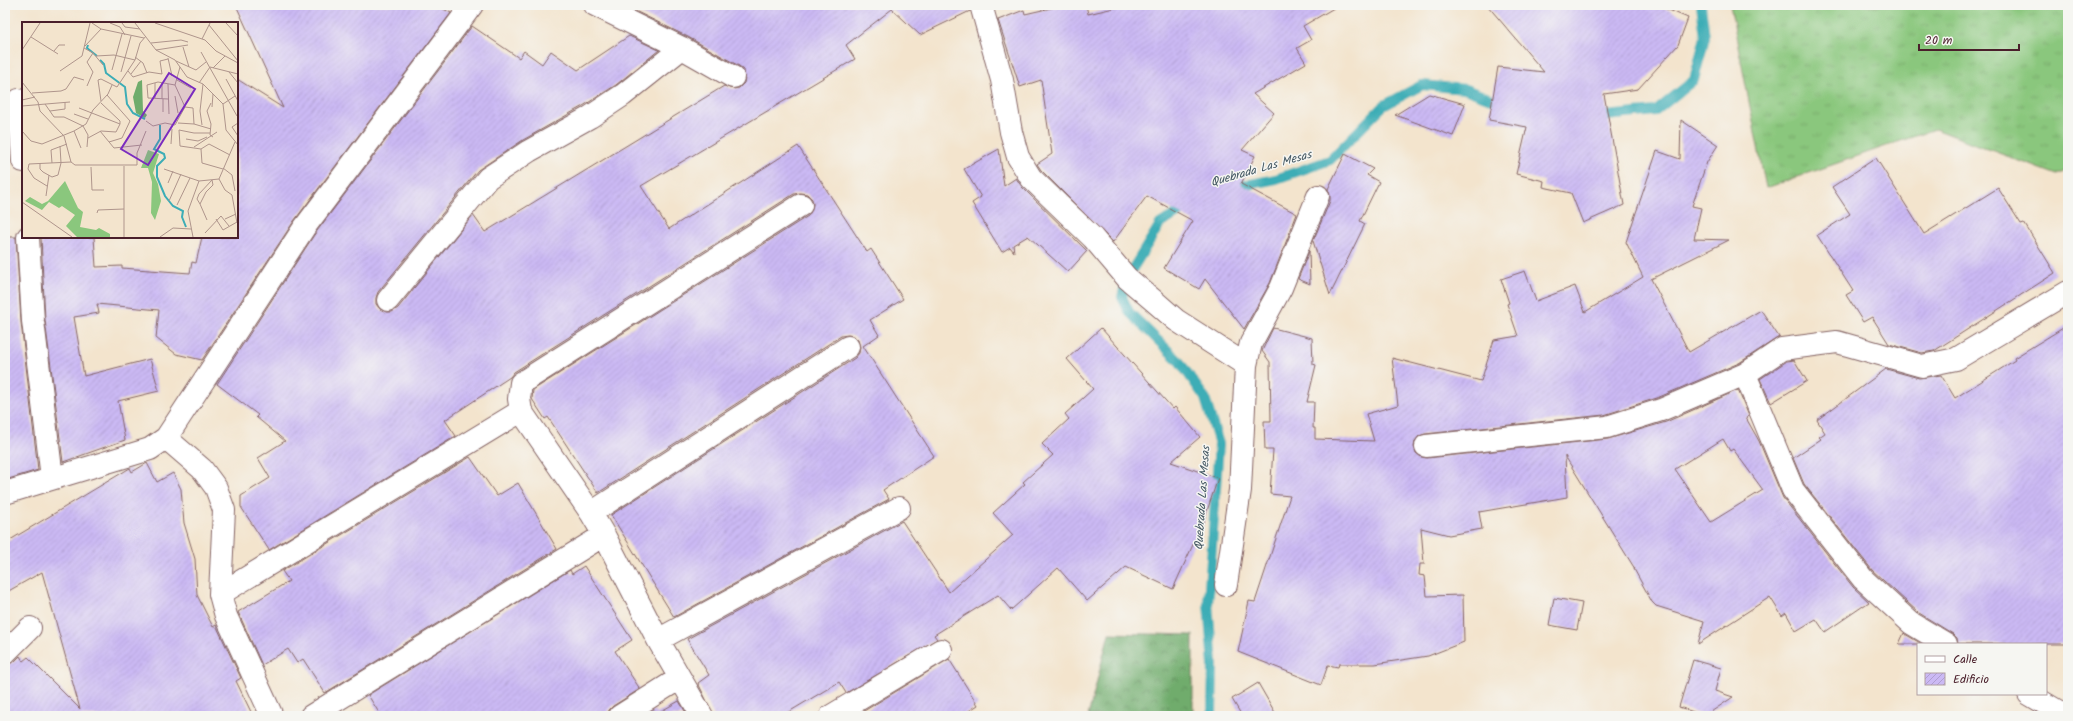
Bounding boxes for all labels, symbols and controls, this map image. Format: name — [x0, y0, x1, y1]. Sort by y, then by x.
inset map — [22, 22, 238, 238]
scale bar — [1919, 26, 2019, 52]
text: 20 m — [1925, 31, 1953, 50]
water label: Quebrada Las Mesas — [1209, 144, 1316, 192]
water label: Quebrada Las Mesas — [1189, 444, 1216, 551]
legend — [1917, 643, 2047, 695]
text: Calle — [1953, 650, 1978, 669]
text: Edificio — [1953, 670, 1989, 689]

